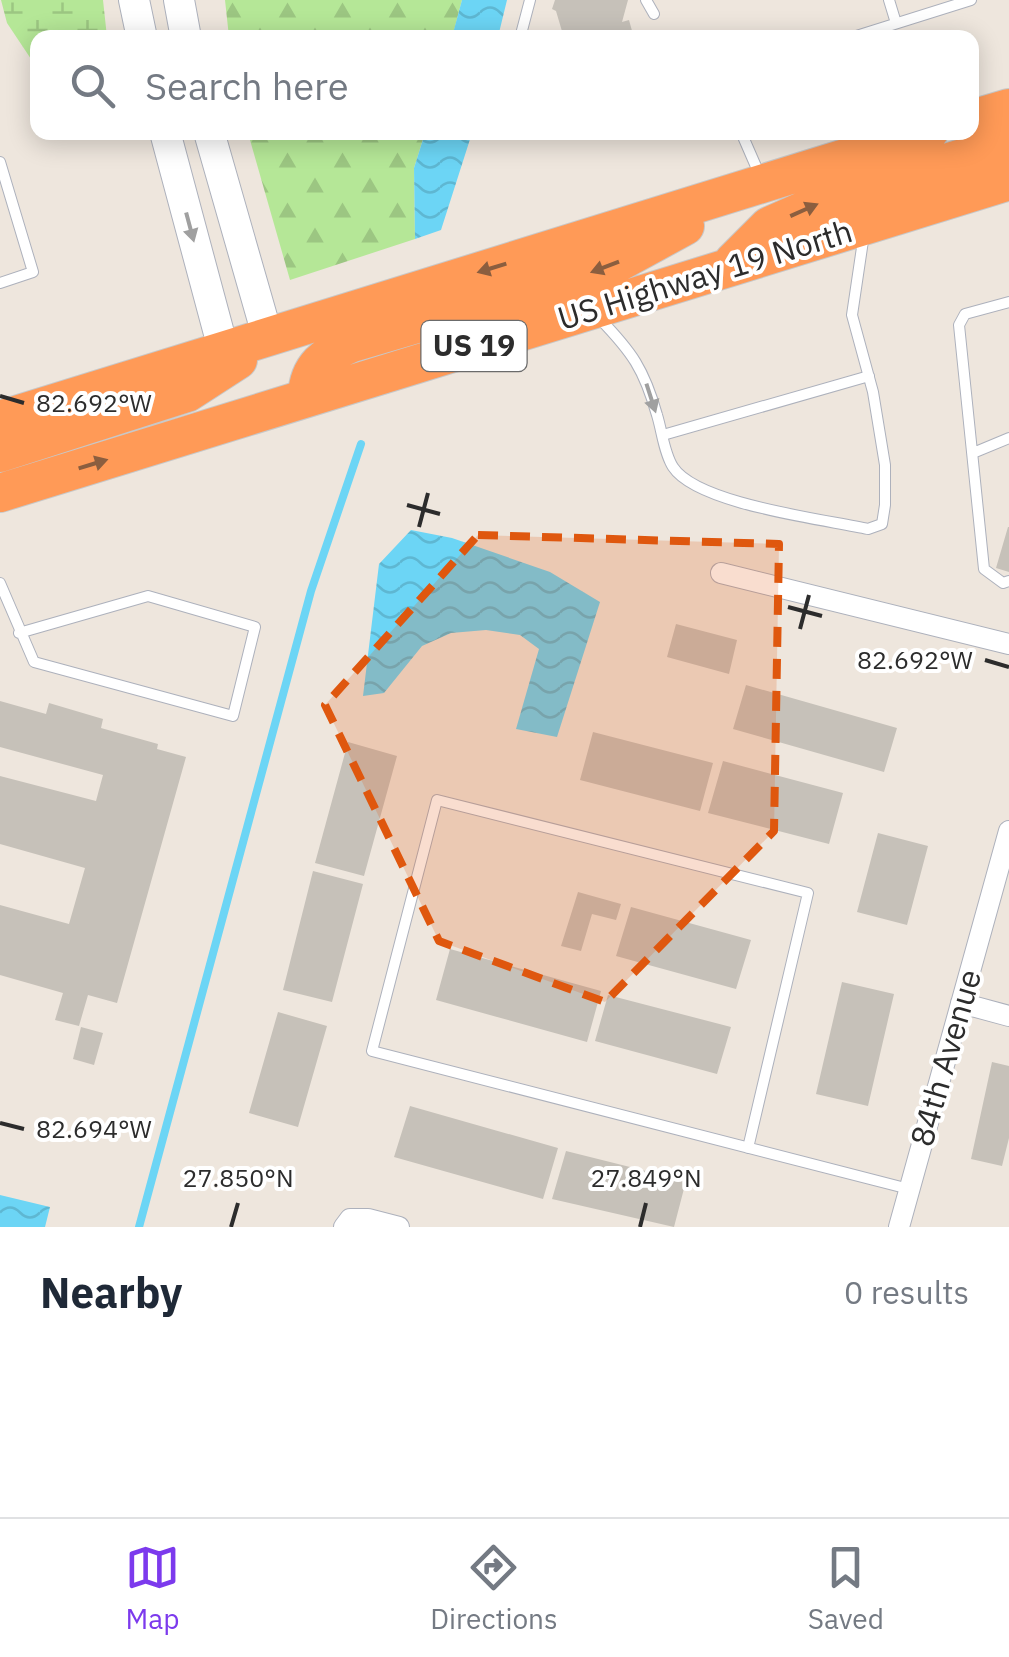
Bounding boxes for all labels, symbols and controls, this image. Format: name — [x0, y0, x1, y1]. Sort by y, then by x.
search box — [30, 30, 979, 140]
icon: search — [65, 58, 120, 113]
text: Search here — [145, 61, 349, 110]
one-way arrow — [789, 202, 819, 218]
street label: US Highway 19 North — [552, 209, 857, 339]
one-way arrow — [183, 212, 199, 243]
one-way arrow — [590, 260, 620, 275]
one-way arrow — [477, 262, 507, 277]
road number: US 19 — [422, 321, 526, 371]
one-way arrow — [645, 383, 660, 413]
text: 82.692°W — [36, 386, 152, 419]
one-way arrow — [78, 455, 108, 470]
text: 82.692°W — [857, 643, 973, 676]
street label: 84th Avenue — [900, 964, 990, 1151]
text: 82.694°W — [36, 1112, 152, 1145]
text: 27.850°N — [182, 1161, 294, 1194]
text: 27.849°N — [590, 1161, 702, 1194]
text: Nearby — [40, 1265, 182, 1320]
text: 0 results — [844, 1271, 969, 1313]
tab: Map — [125, 1540, 180, 1637]
tab: Directions — [430, 1540, 558, 1637]
tab: Saved — [808, 1540, 884, 1637]

